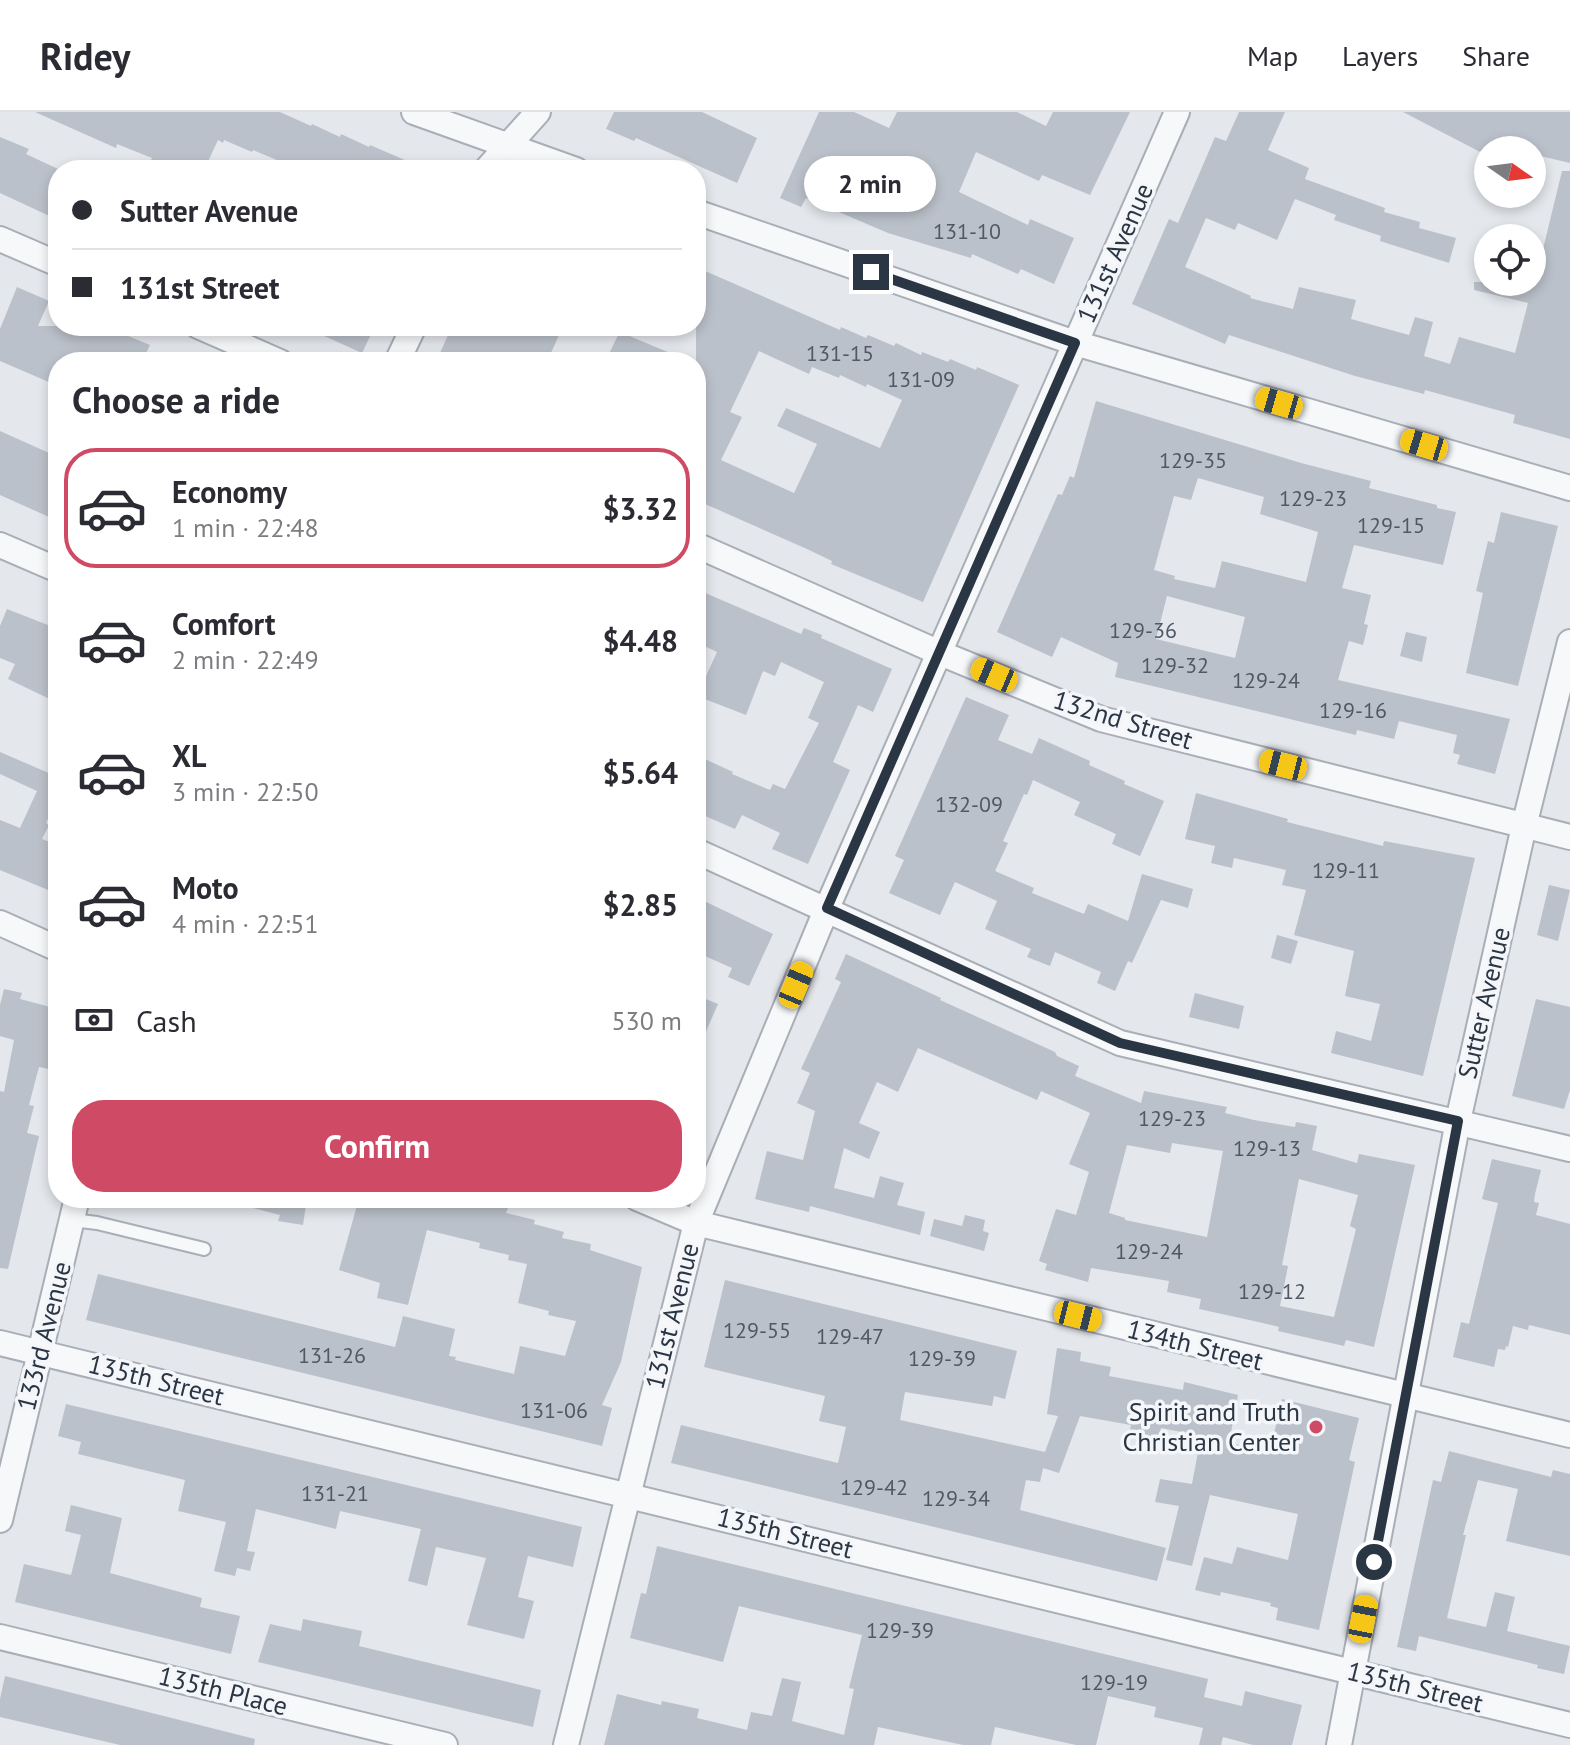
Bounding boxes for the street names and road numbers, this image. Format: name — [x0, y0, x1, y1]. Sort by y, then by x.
street label: 131st Avenue — [1069, 178, 1160, 328]
street label: 132nd Street — [1049, 683, 1197, 756]
street label: Sutter Avenue — [1450, 924, 1517, 1082]
street label: 131st Avenue — [637, 1239, 706, 1392]
street label: 133rd Avenue — [9, 1258, 78, 1414]
street label: 134th Street — [1124, 1312, 1267, 1377]
street label: 135th Street — [85, 1347, 228, 1412]
street label: 135th Street — [714, 1500, 857, 1565]
street label: 135th Street — [1344, 1654, 1487, 1719]
street label: 135th Place — [155, 1659, 291, 1722]

